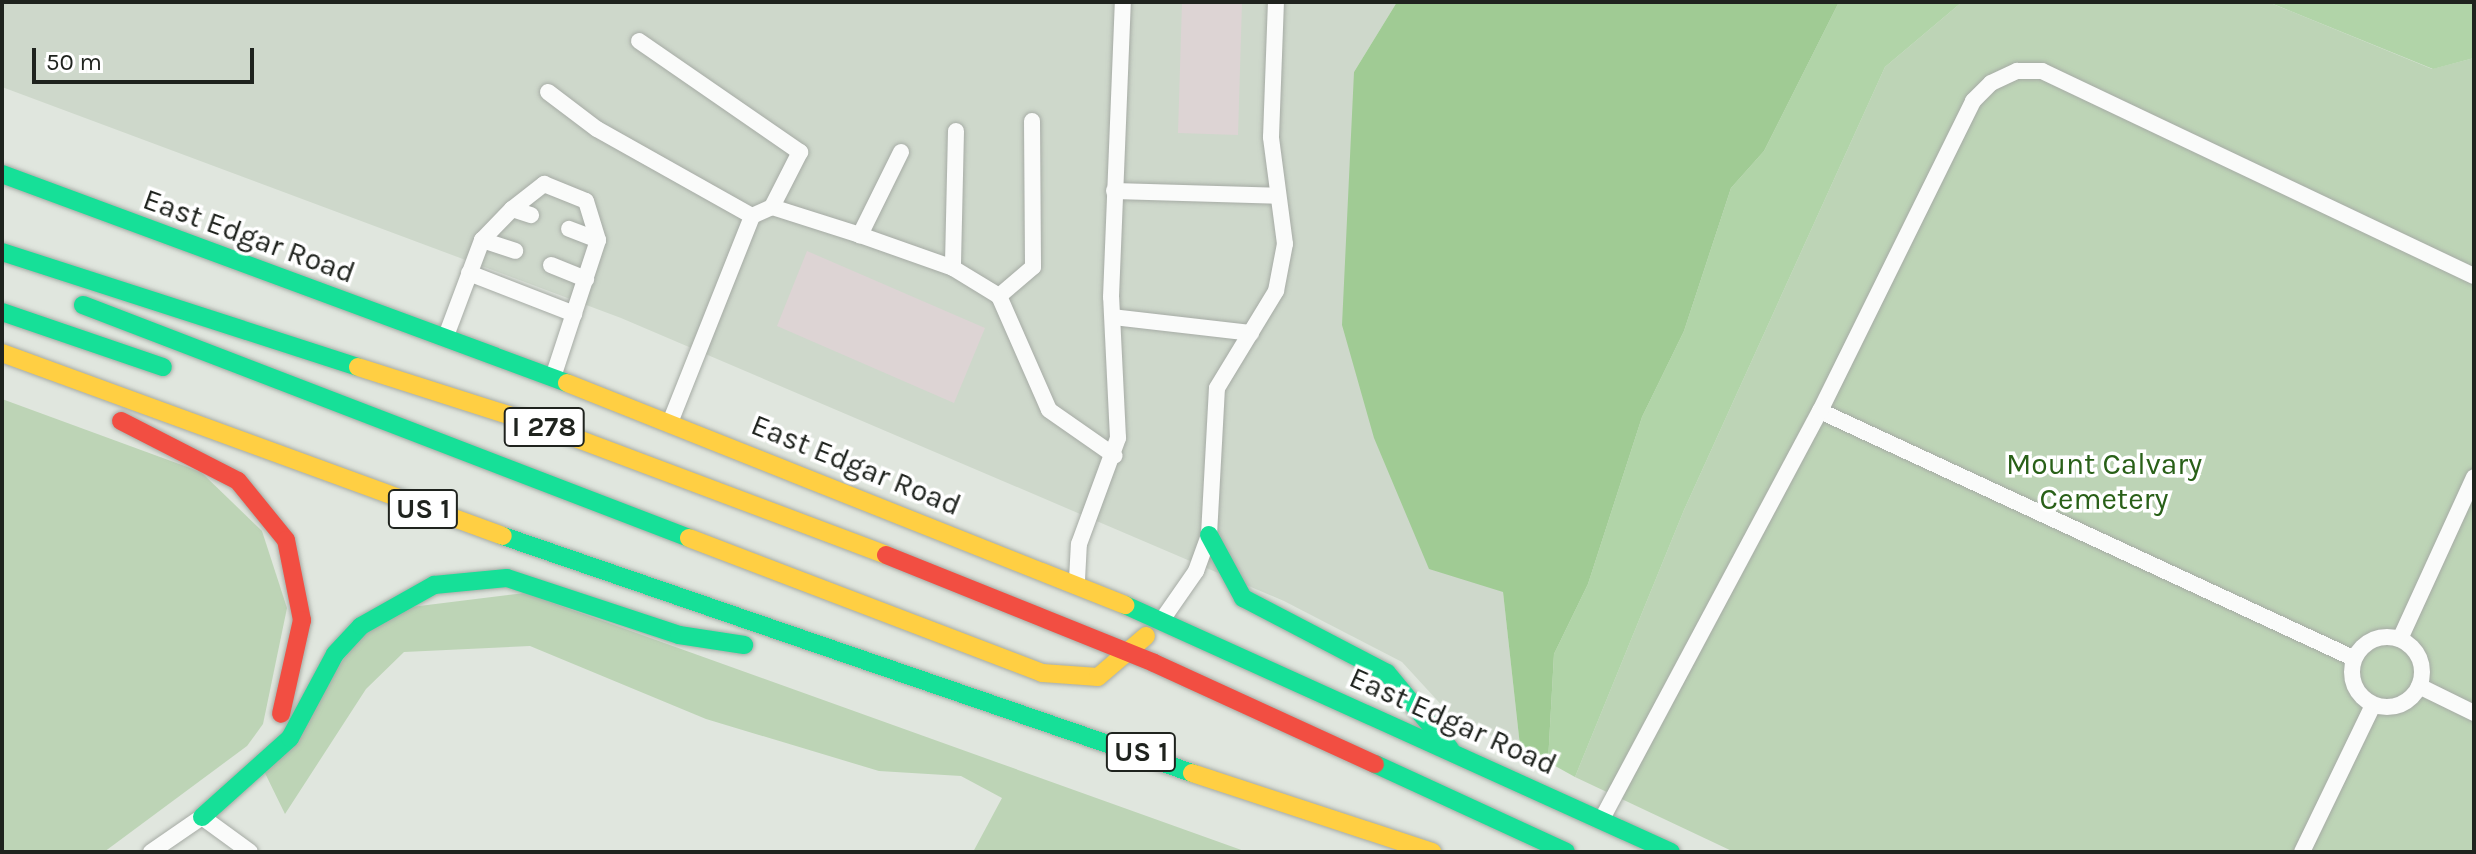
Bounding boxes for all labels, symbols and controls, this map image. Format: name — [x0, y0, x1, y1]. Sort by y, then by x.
scale bar — [36, 32, 258, 82]
text: 50 m — [46, 48, 102, 76]
street label: East Edgar Road — [138, 181, 360, 291]
road number: I 278 — [502, 403, 586, 451]
street label: East Edgar Road — [746, 407, 966, 523]
park label: Mount Calvary Cemetery — [2006, 446, 2202, 516]
road number: US 1 — [387, 485, 459, 533]
street label: East Edgar Road — [1344, 659, 1562, 783]
road number: US 1 — [1105, 728, 1177, 776]

